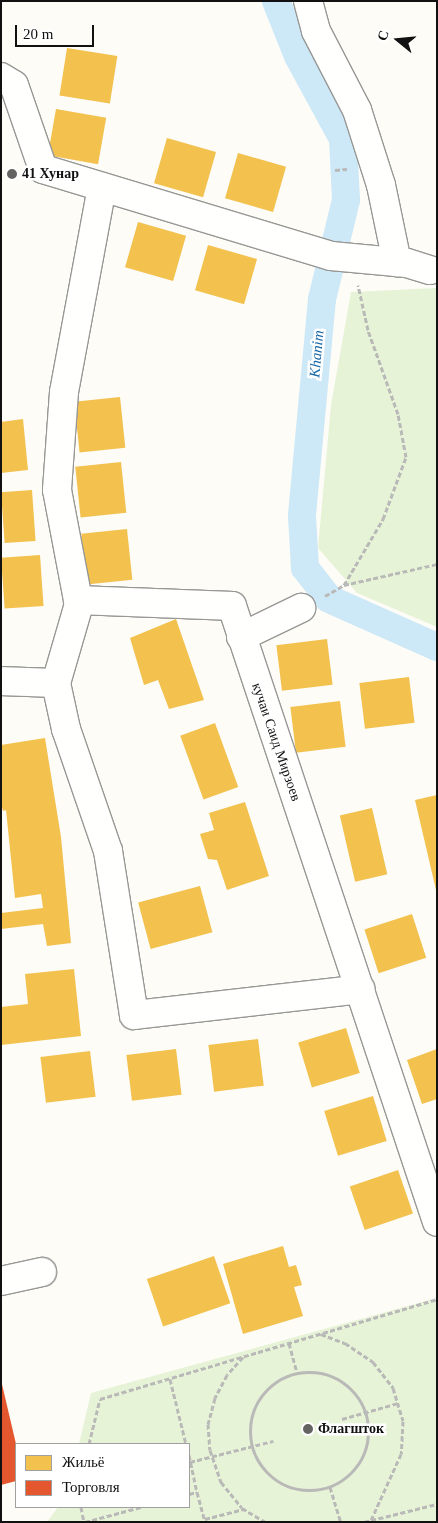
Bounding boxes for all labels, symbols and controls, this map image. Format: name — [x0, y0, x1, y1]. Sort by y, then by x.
scale bar — [18, 15, 96, 47]
north arrow — [373, 15, 423, 65]
text: 20 m — [23, 26, 53, 42]
text: С — [375, 28, 392, 43]
place label: 41 Хунар — [22, 166, 79, 182]
marker: 41 Хунар — [6, 168, 18, 180]
water label: Khanim — [306, 330, 328, 378]
street label: кучаи Саид Мирзоев — [248, 681, 304, 803]
place label: Флагшток — [318, 1421, 384, 1437]
marker: Флагшток — [302, 1423, 314, 1435]
legend — [15, 1443, 190, 1508]
text: Жильё — [62, 1454, 104, 1470]
text: Торговля — [62, 1479, 120, 1495]

